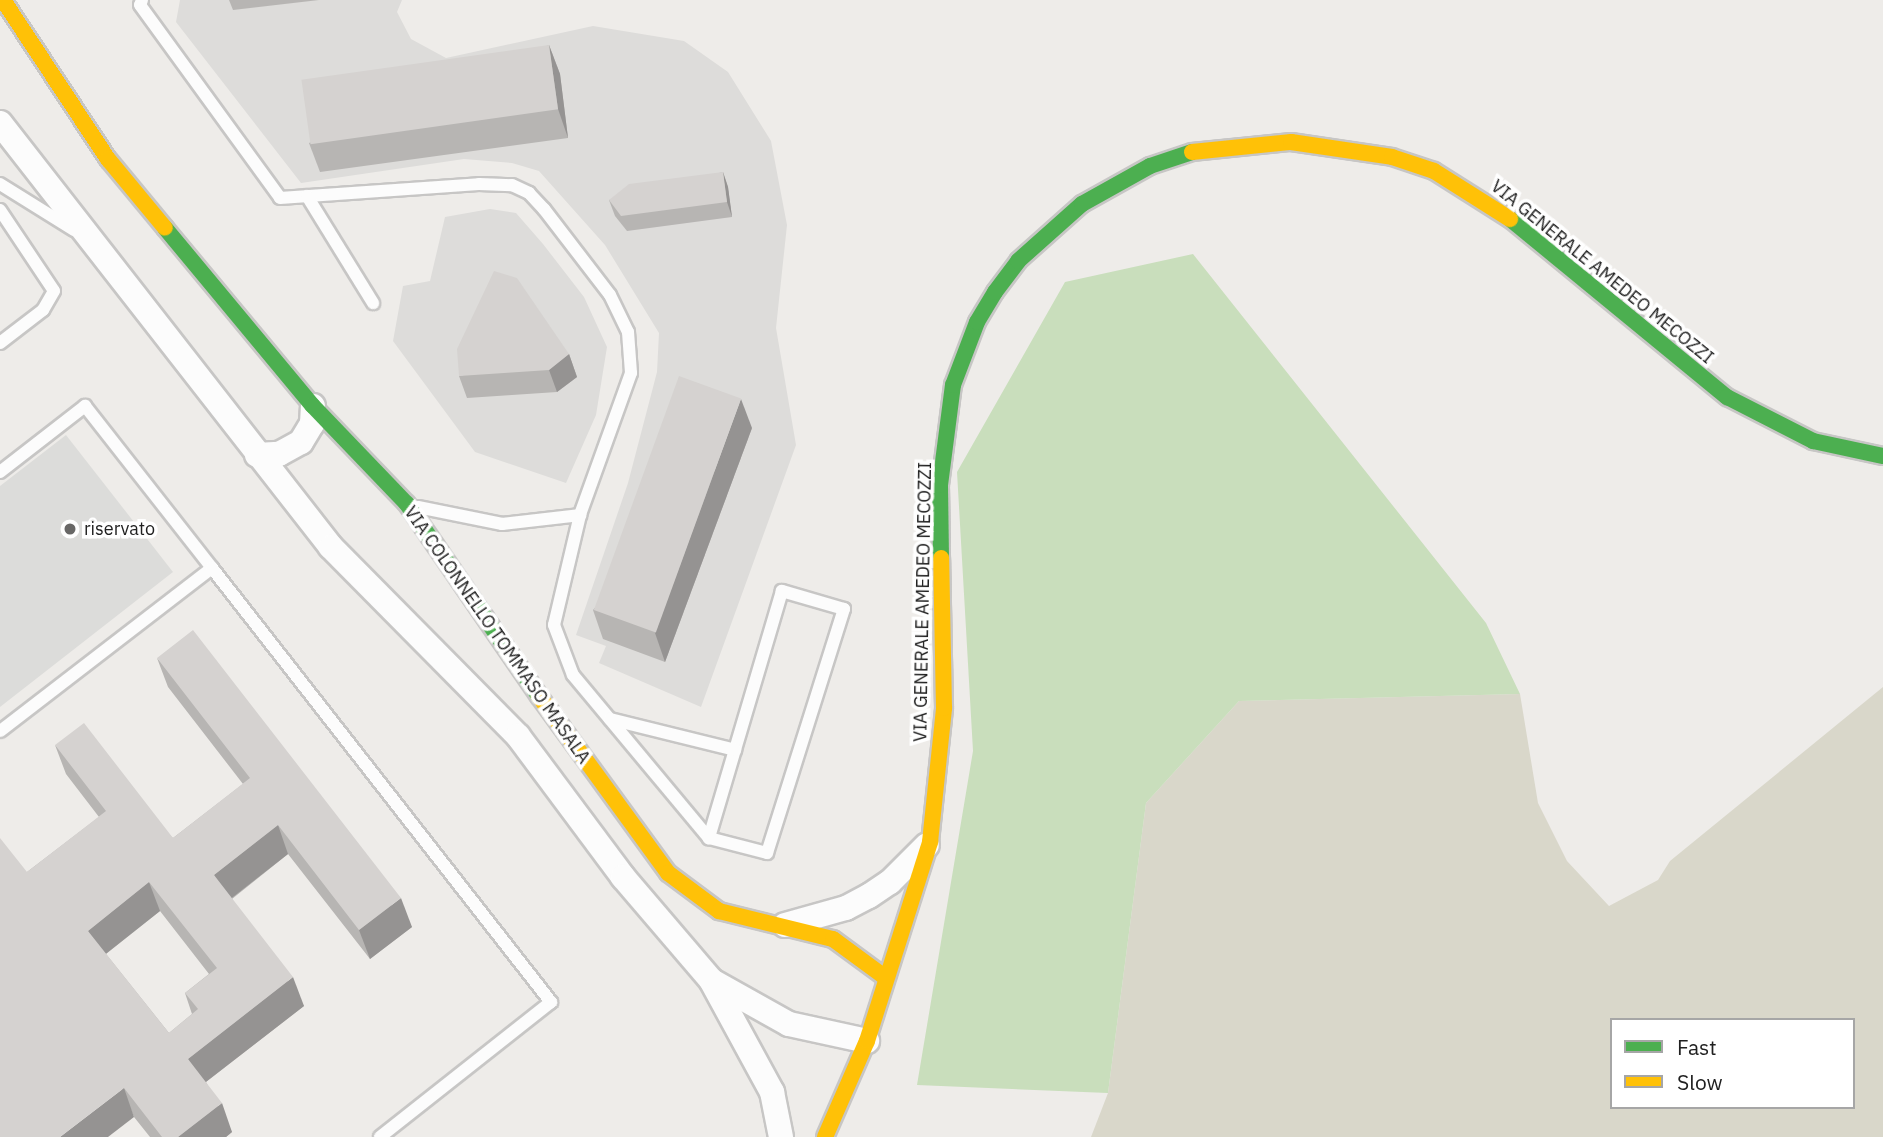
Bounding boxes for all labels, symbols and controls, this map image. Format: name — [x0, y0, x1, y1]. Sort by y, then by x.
street label: VIA GENERALE AMEDEO MECOZZI — [1486, 176, 1718, 368]
street label: VIA GENERALE AMEDEO MECOZZI — [910, 462, 936, 742]
street label: VIA COLONNELLO TOMMASO MASALA — [399, 502, 595, 768]
place label: riservato — [84, 518, 155, 540]
marker: riservato — [62, 521, 78, 537]
legend — [1610, 1018, 1855, 1109]
text: Fast — [1677, 1033, 1717, 1061]
text: Slow — [1677, 1068, 1723, 1096]

